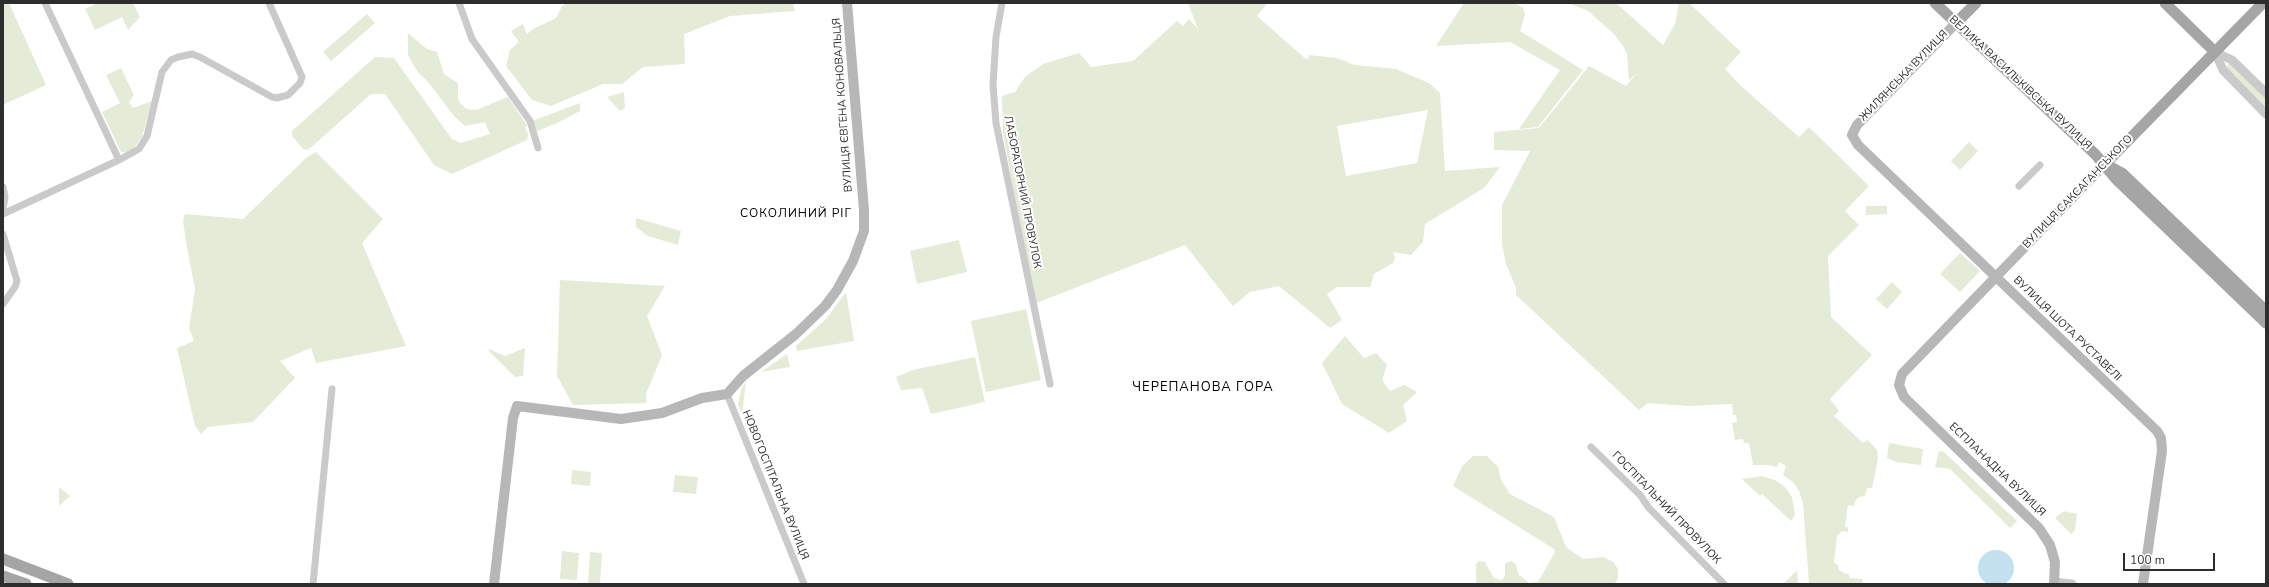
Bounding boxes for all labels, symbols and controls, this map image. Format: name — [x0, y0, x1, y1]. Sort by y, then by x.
street label: ВЕЛИКА ВАСИЛЬКІВСЬКА ВУЛИЦЯ — [1946, 13, 2094, 153]
street label: ВУЛИЦЯ ЄВГЕНА КОНОВАЛЬЦЯ — [830, 17, 856, 193]
street label: ЖИЛЯНСЬКА ВУЛИЦЯ — [1857, 28, 1951, 124]
street label: ЛАБОРАТОРНИЙ ПРОВУЛОК — [1001, 114, 1043, 270]
street label: ВУЛИЦЯ САКСАГАНСЬКОГО — [2020, 133, 2136, 251]
district label: СОКОЛИНИЙ РІГ — [740, 207, 852, 221]
street label: ВУЛИЦЯ ШОТА РУСТАВЕЛІ — [2010, 274, 2124, 384]
district label: ЧЕРЕПАНОВА ГОРА — [1132, 380, 1274, 396]
street label: НОВОГОСПІТАЛЬНА ВУЛИЦЯ — [739, 408, 811, 562]
street label: ЕСПЛАНАДНА ВУЛИЦЯ — [1946, 420, 2048, 520]
street label: ГОСПІТАЛЬНИЙ ПРОВУЛОК — [1609, 449, 1723, 567]
scale bar — [2125, 545, 2217, 571]
text: 100 m — [2130, 552, 2165, 568]

